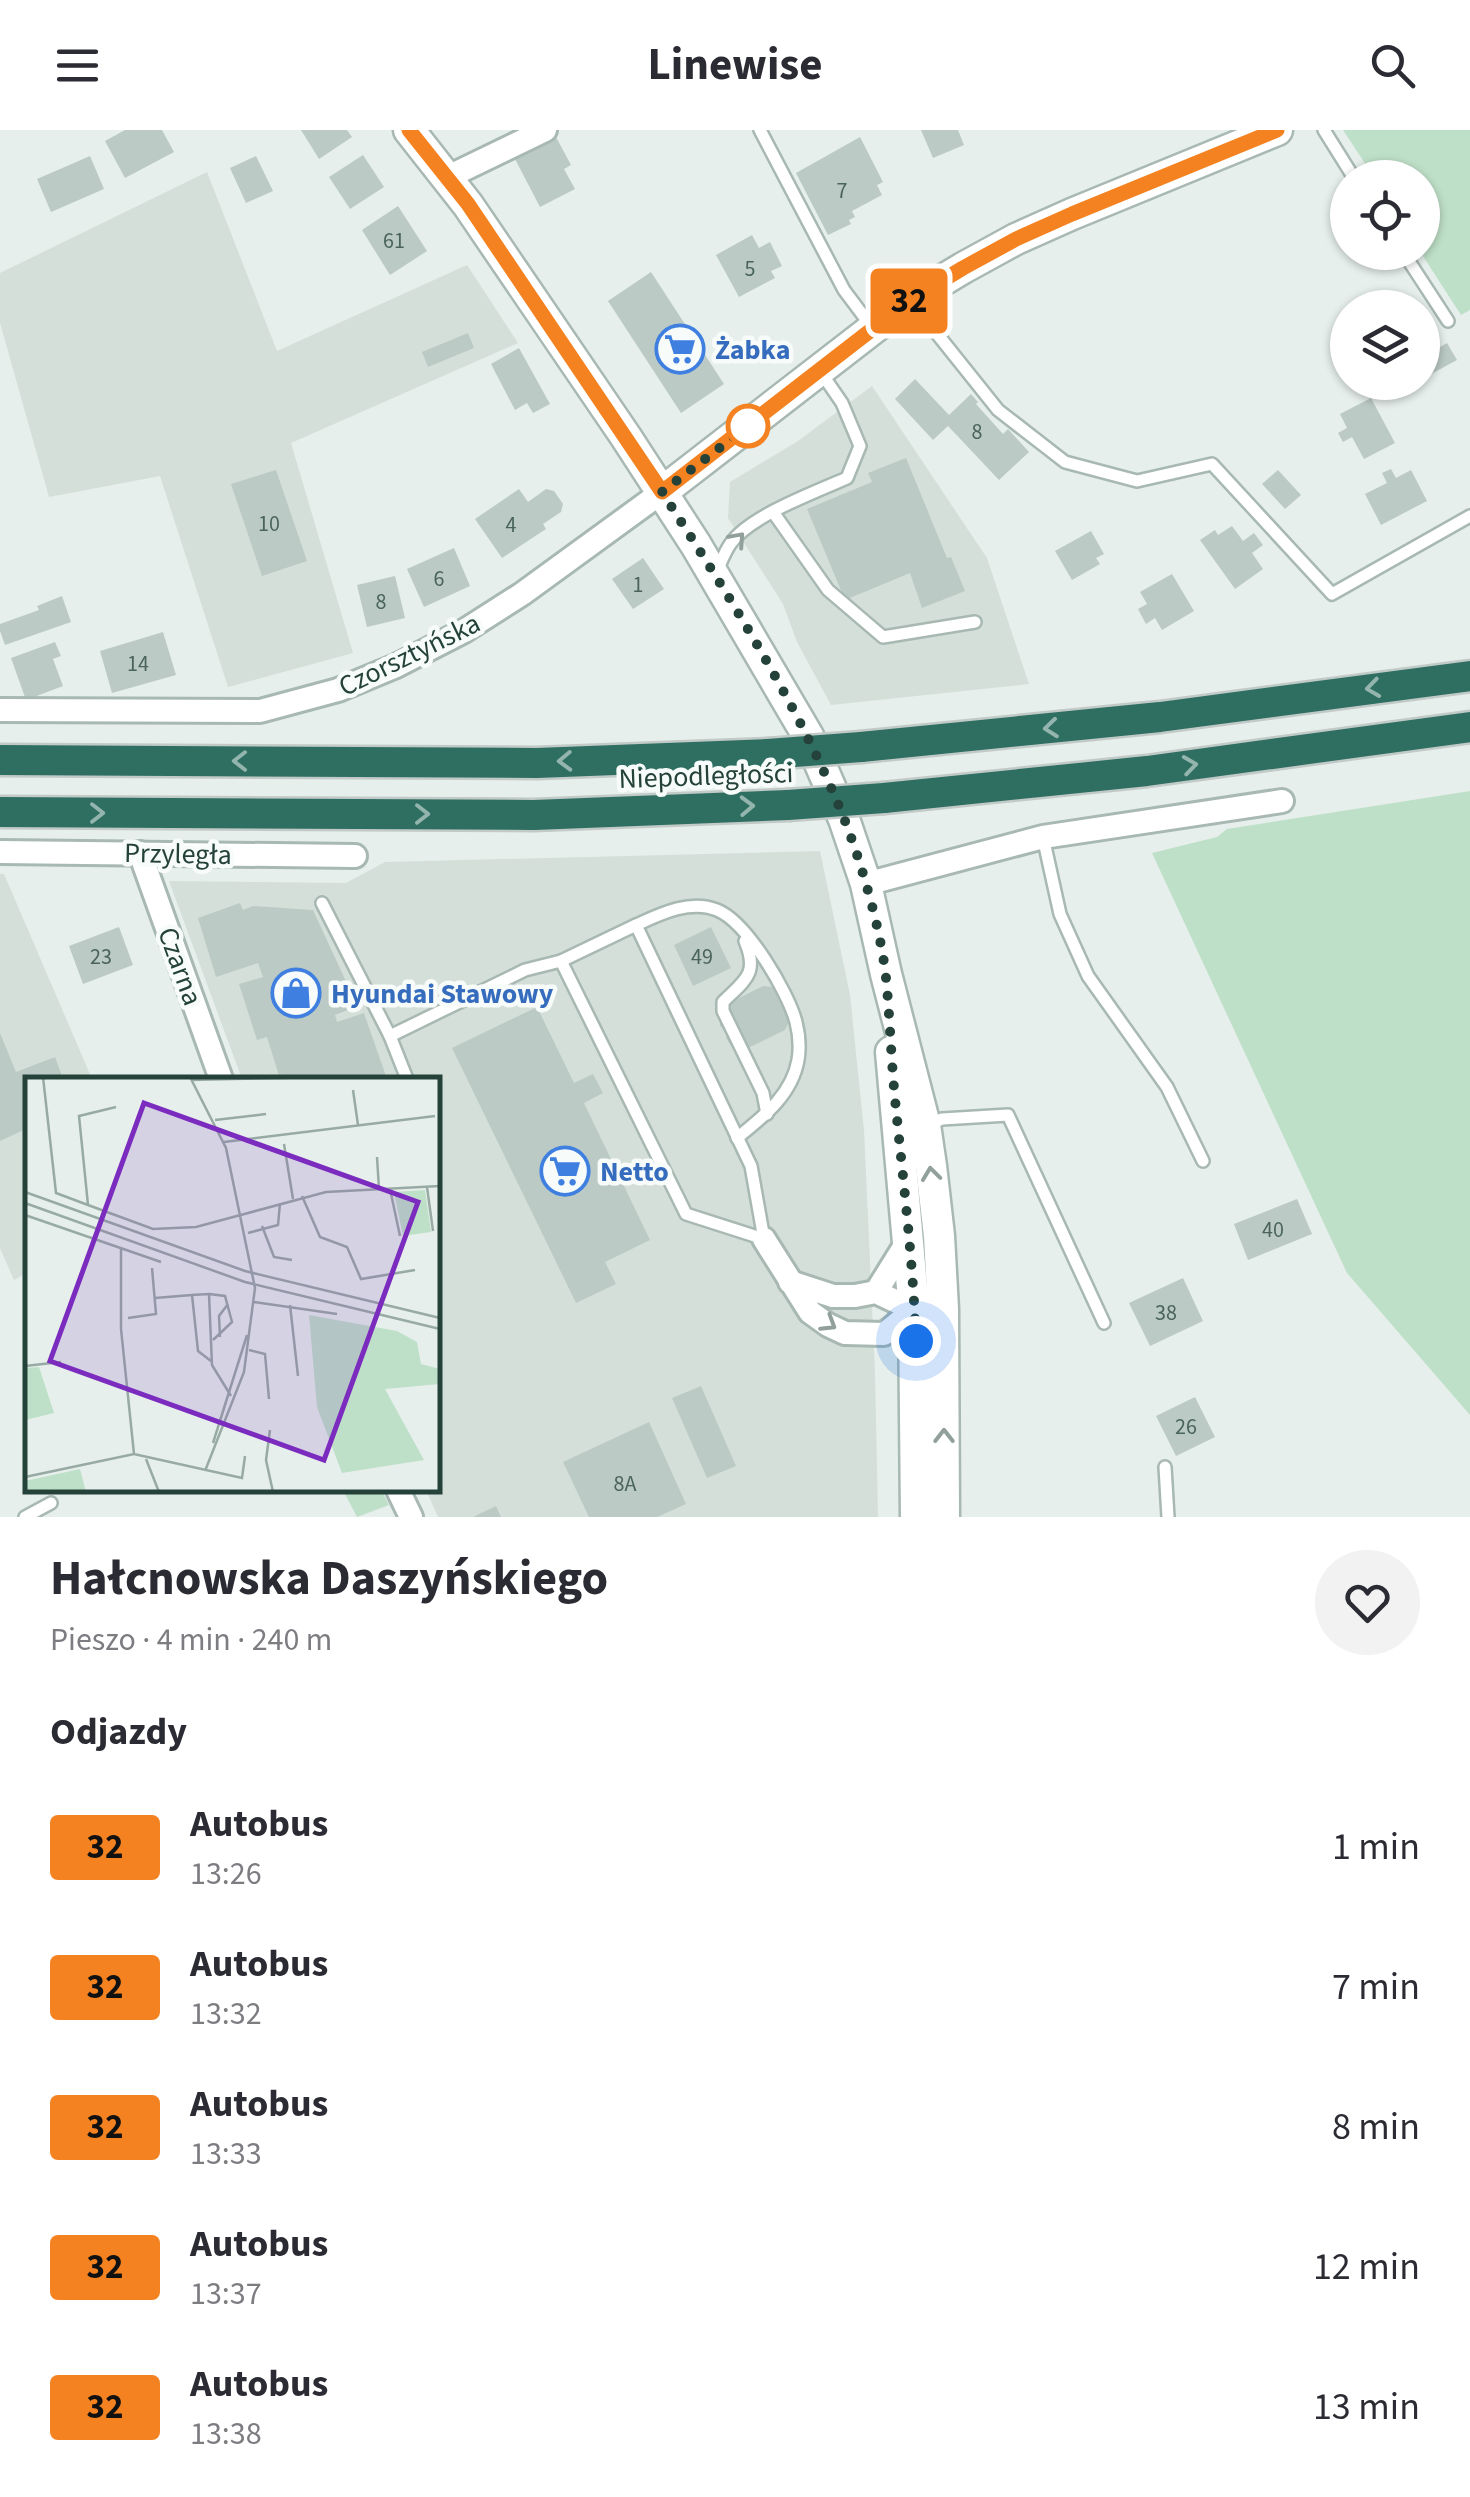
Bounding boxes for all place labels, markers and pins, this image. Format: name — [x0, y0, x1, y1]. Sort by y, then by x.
supermarket icon: Żabka — [654, 323, 706, 375]
place label: Żabka — [715, 330, 790, 370]
unlabelled marker — [727, 405, 769, 447]
shop icon: Hyundai Stawowy — [270, 967, 322, 1019]
place label: Hyundai Stawowy — [331, 974, 554, 1014]
supermarket icon: Netto — [539, 1145, 591, 1197]
place label: Netto — [600, 1152, 669, 1192]

